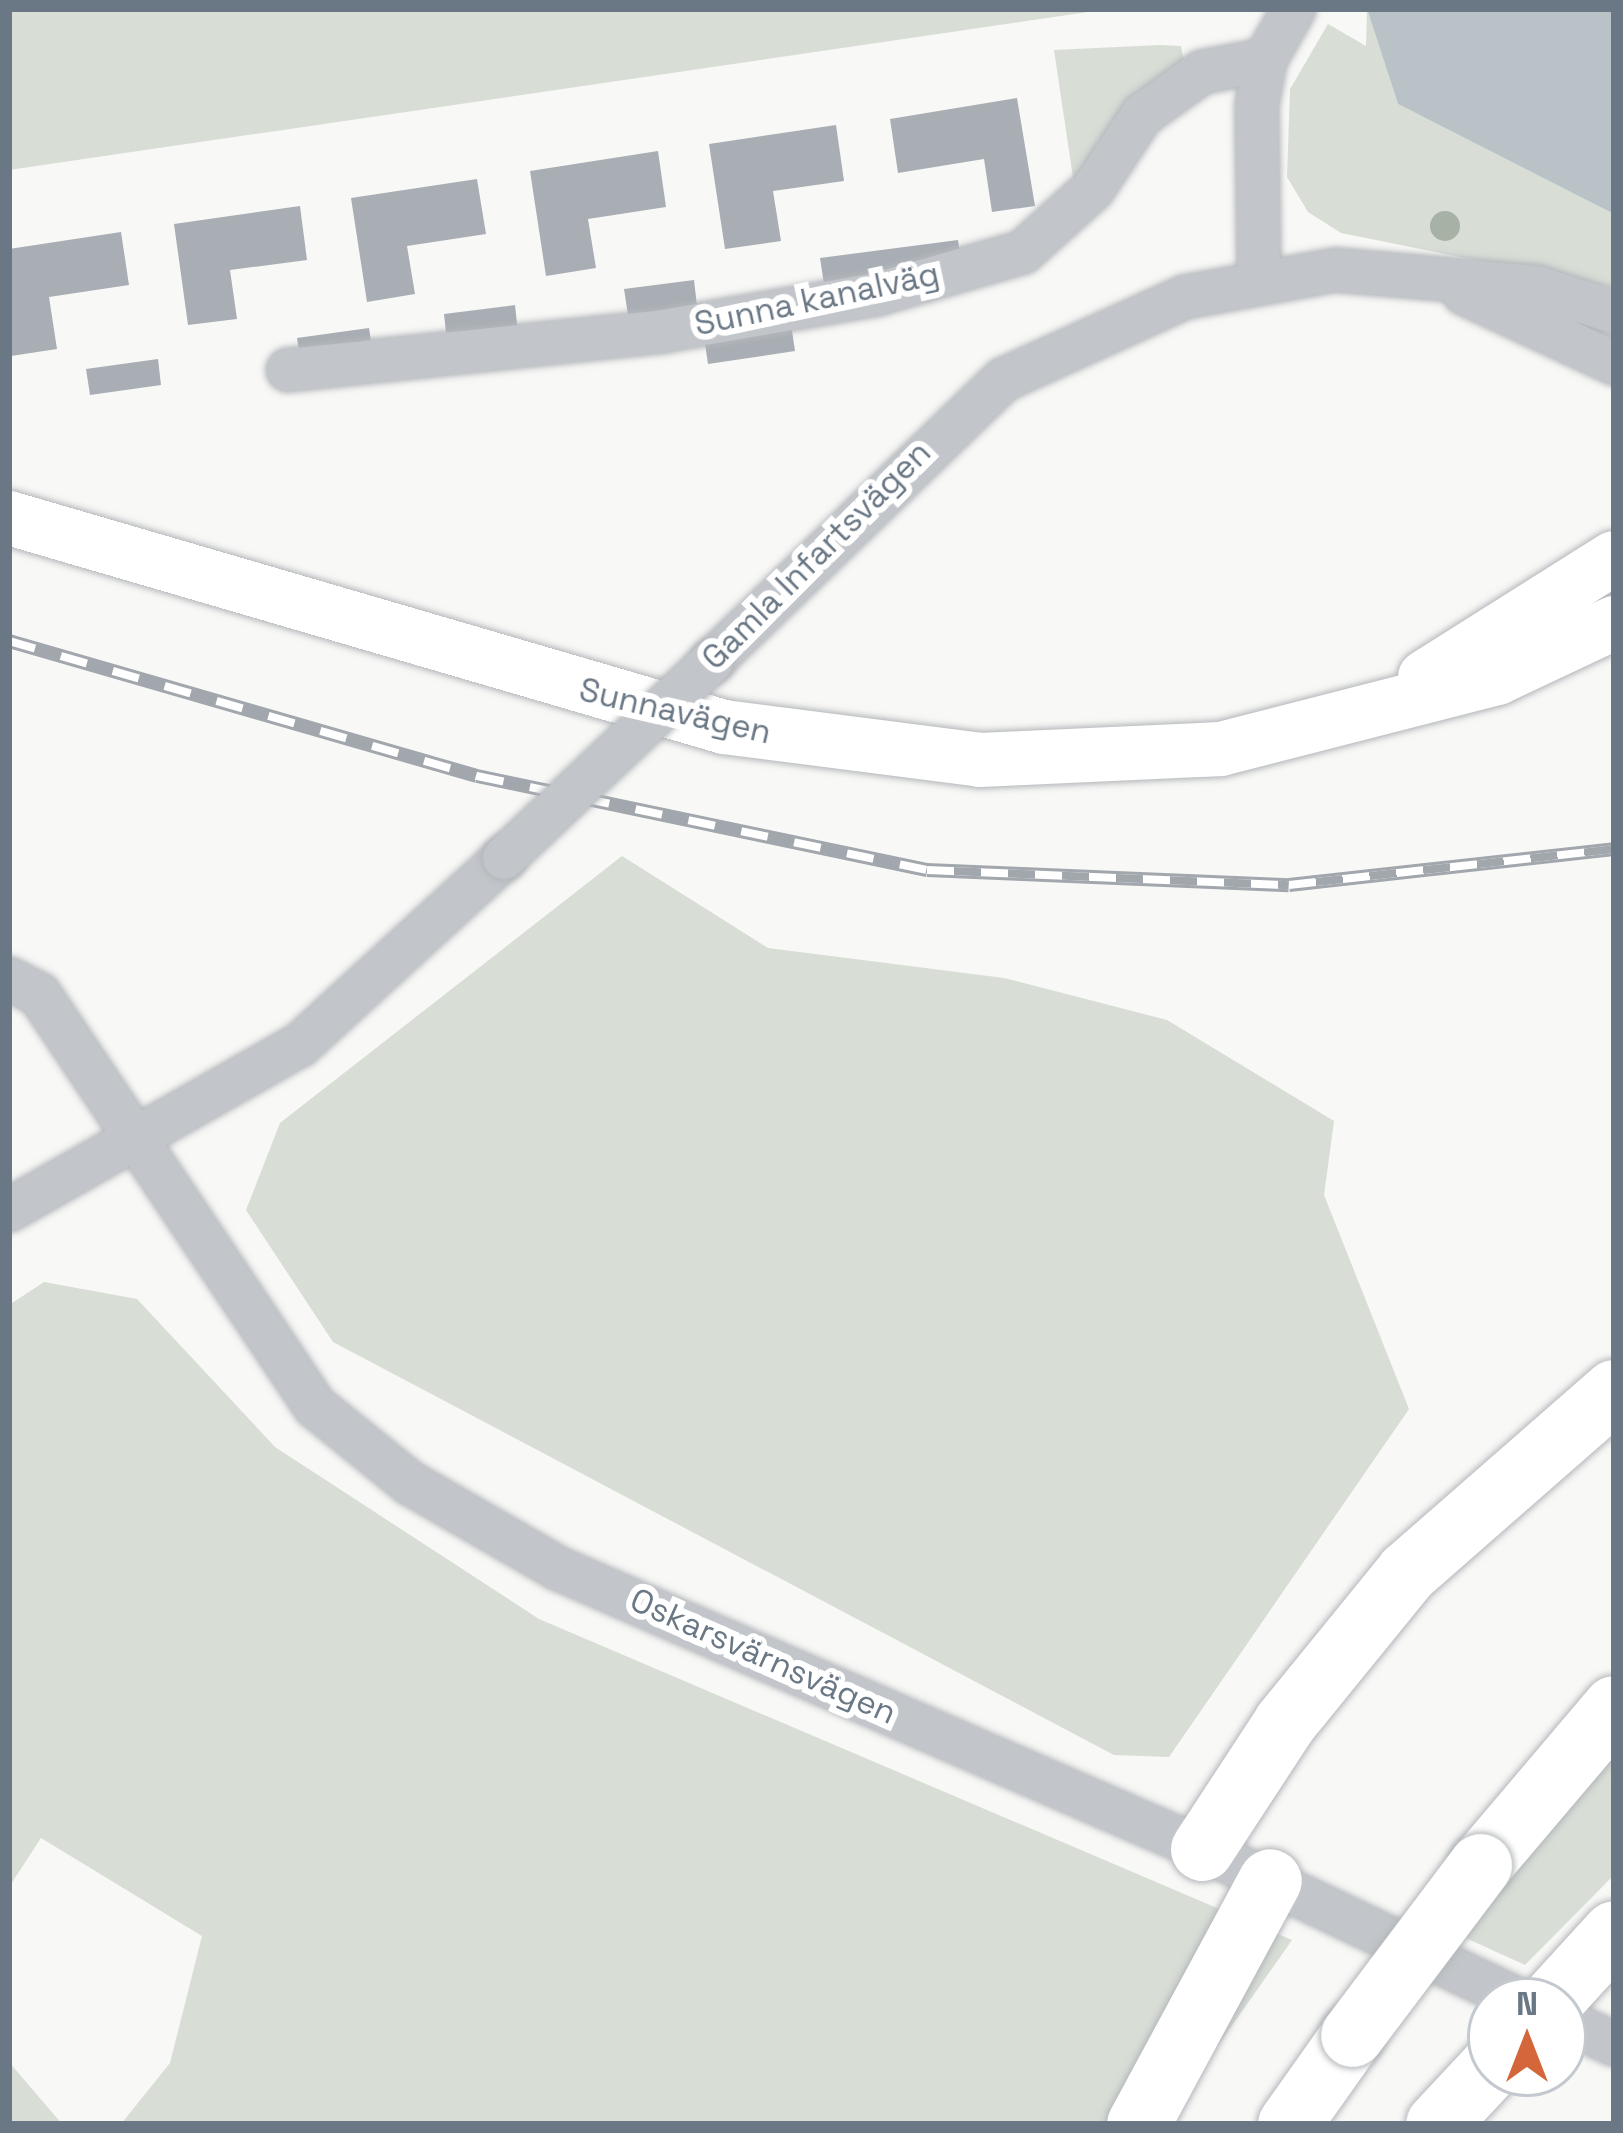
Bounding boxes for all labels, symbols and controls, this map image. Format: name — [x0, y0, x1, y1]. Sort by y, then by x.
street label: Sunna kanalväg — [691, 255, 943, 345]
street label: Gamla Infartsvägen — [694, 433, 940, 679]
street label: Sunnavägen — [575, 671, 775, 753]
street label: Oskarsvärnsvägen — [624, 1581, 902, 1733]
north arrow — [1467, 1977, 1587, 2097]
text: N — [1516, 1983, 1538, 2025]

